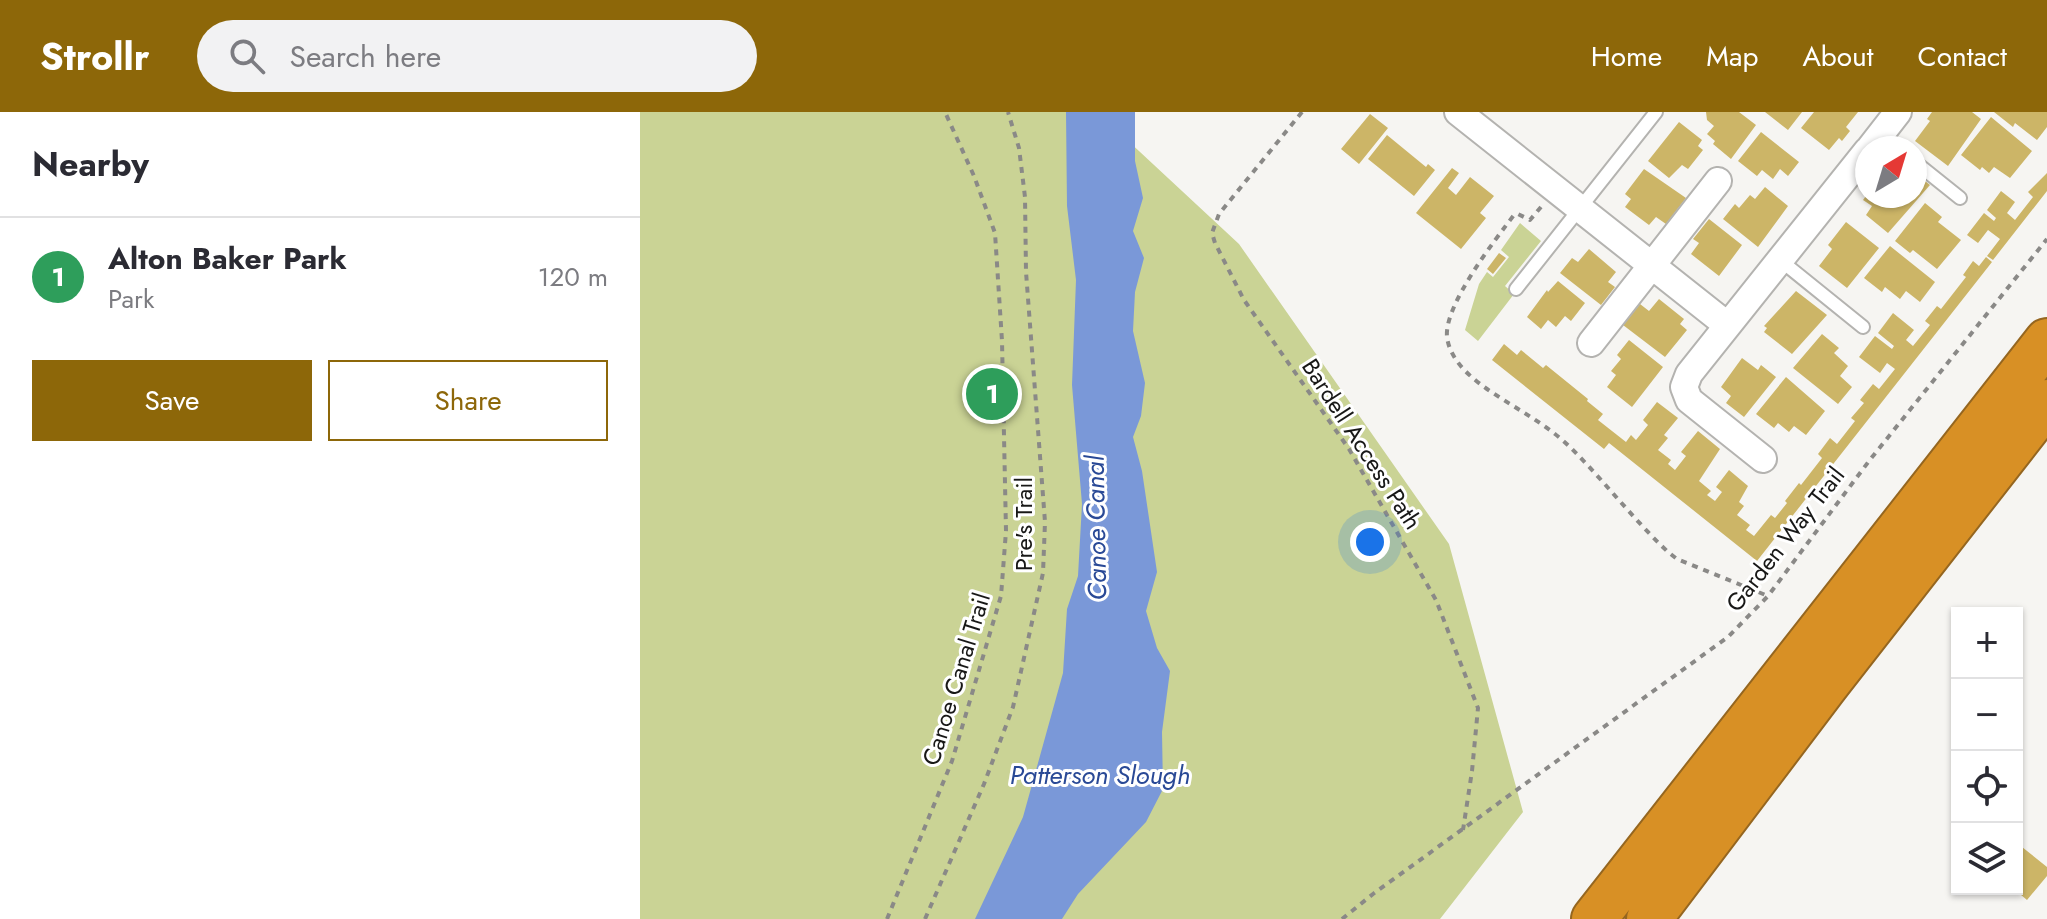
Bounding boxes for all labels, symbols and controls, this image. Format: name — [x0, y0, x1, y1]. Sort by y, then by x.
search box — [197, 20, 757, 92]
text: Strollr — [40, 29, 149, 84]
icon: search — [225, 34, 269, 78]
text: Search here — [289, 35, 441, 78]
text: Home — [1591, 36, 1662, 77]
text: Map — [1706, 36, 1758, 77]
text: About — [1802, 36, 1874, 77]
text: Contact — [1918, 36, 2007, 77]
north arrow — [1855, 136, 1927, 208]
text: Nearby — [32, 140, 149, 189]
text: Alton Baker Park — [108, 237, 347, 280]
text: 1 — [51, 258, 65, 296]
text: 120 m — [538, 258, 608, 296]
text: Park — [108, 280, 154, 318]
street label: Bardell Access Path — [1294, 352, 1430, 536]
button: Save — [32, 360, 312, 441]
button: Share — [328, 360, 608, 441]
pin: 1 — [966, 364, 1018, 424]
water label: Canoe Canal — [1076, 454, 1116, 601]
street label: Garden Way Trail — [1717, 459, 1853, 619]
street label: Pre's Trail — [1006, 477, 1041, 571]
your location — [1350, 522, 1390, 562]
street label: Canoe Canal Trail — [913, 588, 999, 770]
map controls — [1951, 607, 2023, 895]
button: + — [1951, 607, 2023, 679]
button: − — [1951, 679, 2023, 751]
button: locate — [1951, 751, 2023, 823]
water label: Patterson Slough — [1010, 756, 1190, 794]
button: layers — [1951, 823, 2023, 895]

